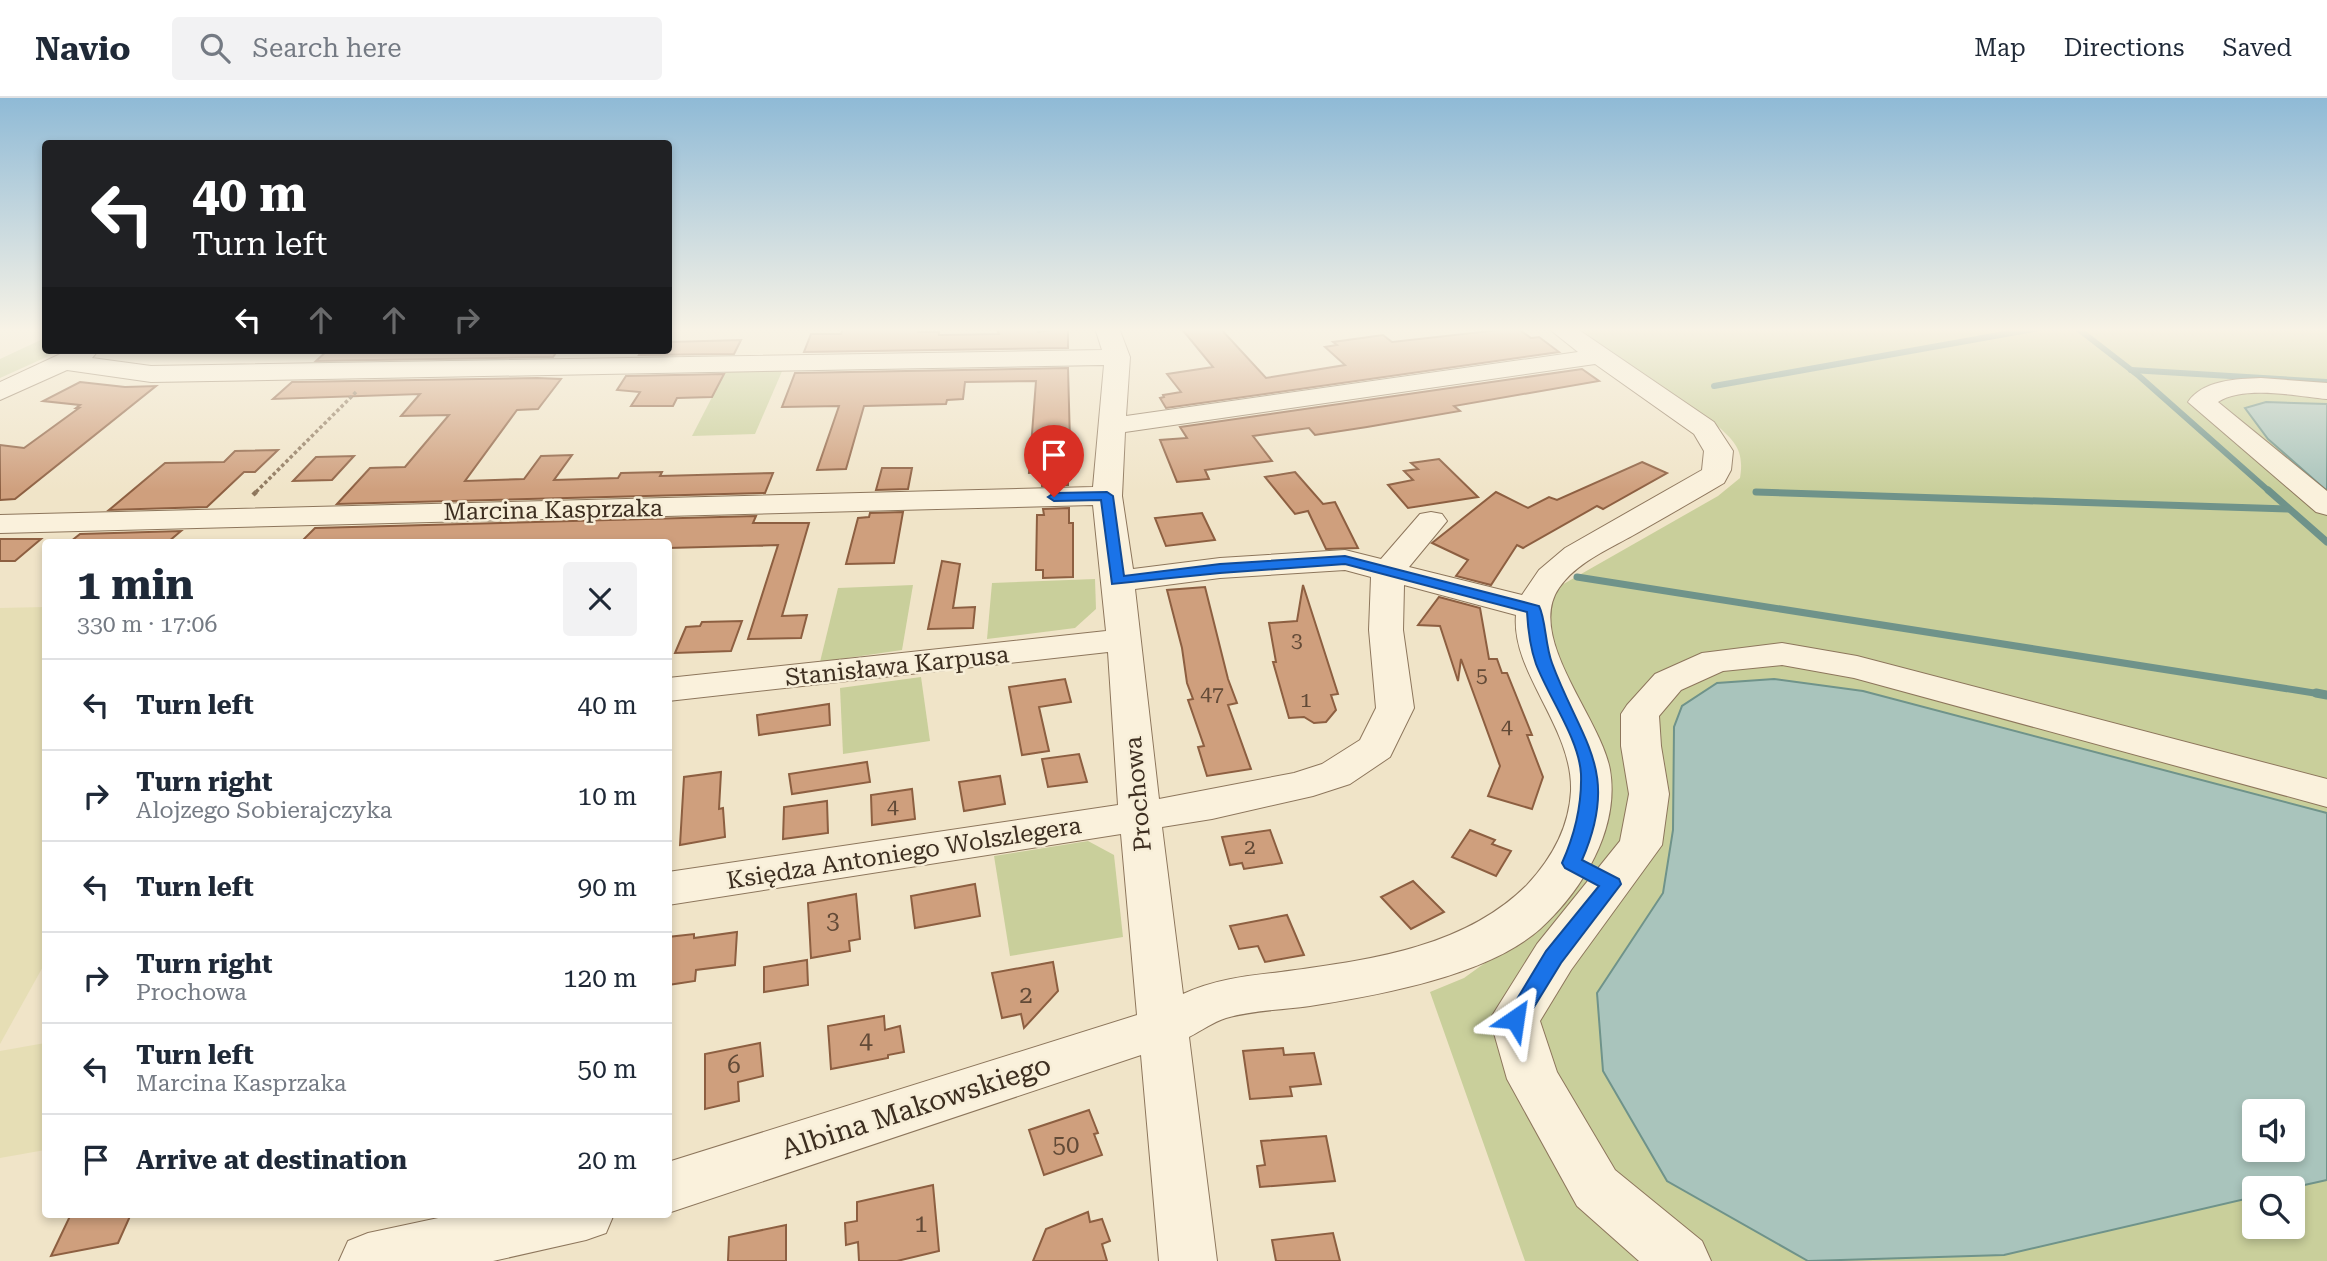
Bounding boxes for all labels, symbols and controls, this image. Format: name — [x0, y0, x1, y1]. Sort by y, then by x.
search box — [172, 17, 662, 80]
text: Navio — [35, 29, 130, 68]
icon: search — [196, 29, 234, 67]
text: Search here — [252, 33, 401, 63]
text: Map — [1974, 34, 2026, 62]
text: Directions — [2064, 34, 2184, 62]
text: Saved — [2222, 34, 2292, 62]
text: 40 m — [192, 166, 307, 223]
icon: left — [77, 168, 168, 259]
text: Turn left — [192, 225, 327, 263]
icon: left — [229, 301, 267, 339]
icon: ahead — [302, 301, 340, 339]
icon: ahead — [375, 301, 413, 339]
icon: right — [448, 301, 486, 339]
pin — [1024, 425, 1084, 497]
icon: arrive — [1035, 436, 1073, 474]
street label: Marcina Kasprzaka — [443, 494, 663, 526]
text: 1 min — [77, 560, 194, 609]
button: close — [563, 562, 637, 636]
text: 330 m · 17:06 — [77, 611, 217, 638]
house number: 3 — [1291, 628, 1303, 652]
street label: Stanisława Karpusa — [784, 640, 1010, 692]
house number: 5 — [1476, 663, 1488, 687]
house number: 47 — [1200, 682, 1224, 706]
icon: left — [77, 686, 115, 724]
house number: 1 — [1300, 688, 1312, 712]
text: Turn left — [136, 690, 254, 720]
text: 40 m — [578, 690, 637, 720]
house number: 4 — [1501, 715, 1513, 739]
street label: Prochowa — [1119, 735, 1157, 853]
text: Turn right — [136, 767, 272, 797]
icon: right — [77, 777, 115, 815]
text: 10 m — [578, 781, 637, 811]
house number: 4 — [887, 795, 899, 819]
text: Alojzego Sobierajczyka — [136, 797, 392, 824]
street label: Księdza Antoniego Wolszlegera — [725, 811, 1083, 895]
house number: 2 — [1244, 835, 1256, 859]
icon: left — [77, 868, 115, 906]
text: Turn left — [136, 872, 254, 902]
text: 90 m — [578, 872, 637, 902]
house number: 3 — [826, 907, 840, 935]
text: Turn right — [136, 949, 272, 979]
icon: right — [77, 959, 115, 997]
text: 120 m — [563, 963, 637, 993]
text: Prochowa — [136, 979, 247, 1006]
house number: 2 — [1019, 981, 1033, 1009]
position arrow — [1478, 982, 1552, 1056]
house number: 4 — [859, 1027, 873, 1055]
text: Turn left — [136, 1040, 254, 1070]
street label: Albina Makowskiego — [777, 1048, 1055, 1166]
icon: left — [77, 1050, 115, 1088]
house number: 6 — [727, 1051, 741, 1079]
text: 50 m — [578, 1054, 637, 1084]
text: Marcina Kasprzaka — [136, 1070, 346, 1097]
map controls — [2242, 1099, 2305, 1239]
button: sound — [2242, 1099, 2305, 1162]
house number: 50 — [1053, 1131, 1079, 1159]
icon: arrive — [77, 1141, 115, 1179]
text: Arrive at destination — [136, 1145, 407, 1175]
text: 20 m — [578, 1145, 637, 1175]
button: search — [2242, 1176, 2305, 1239]
house number: 1 — [914, 1210, 928, 1238]

